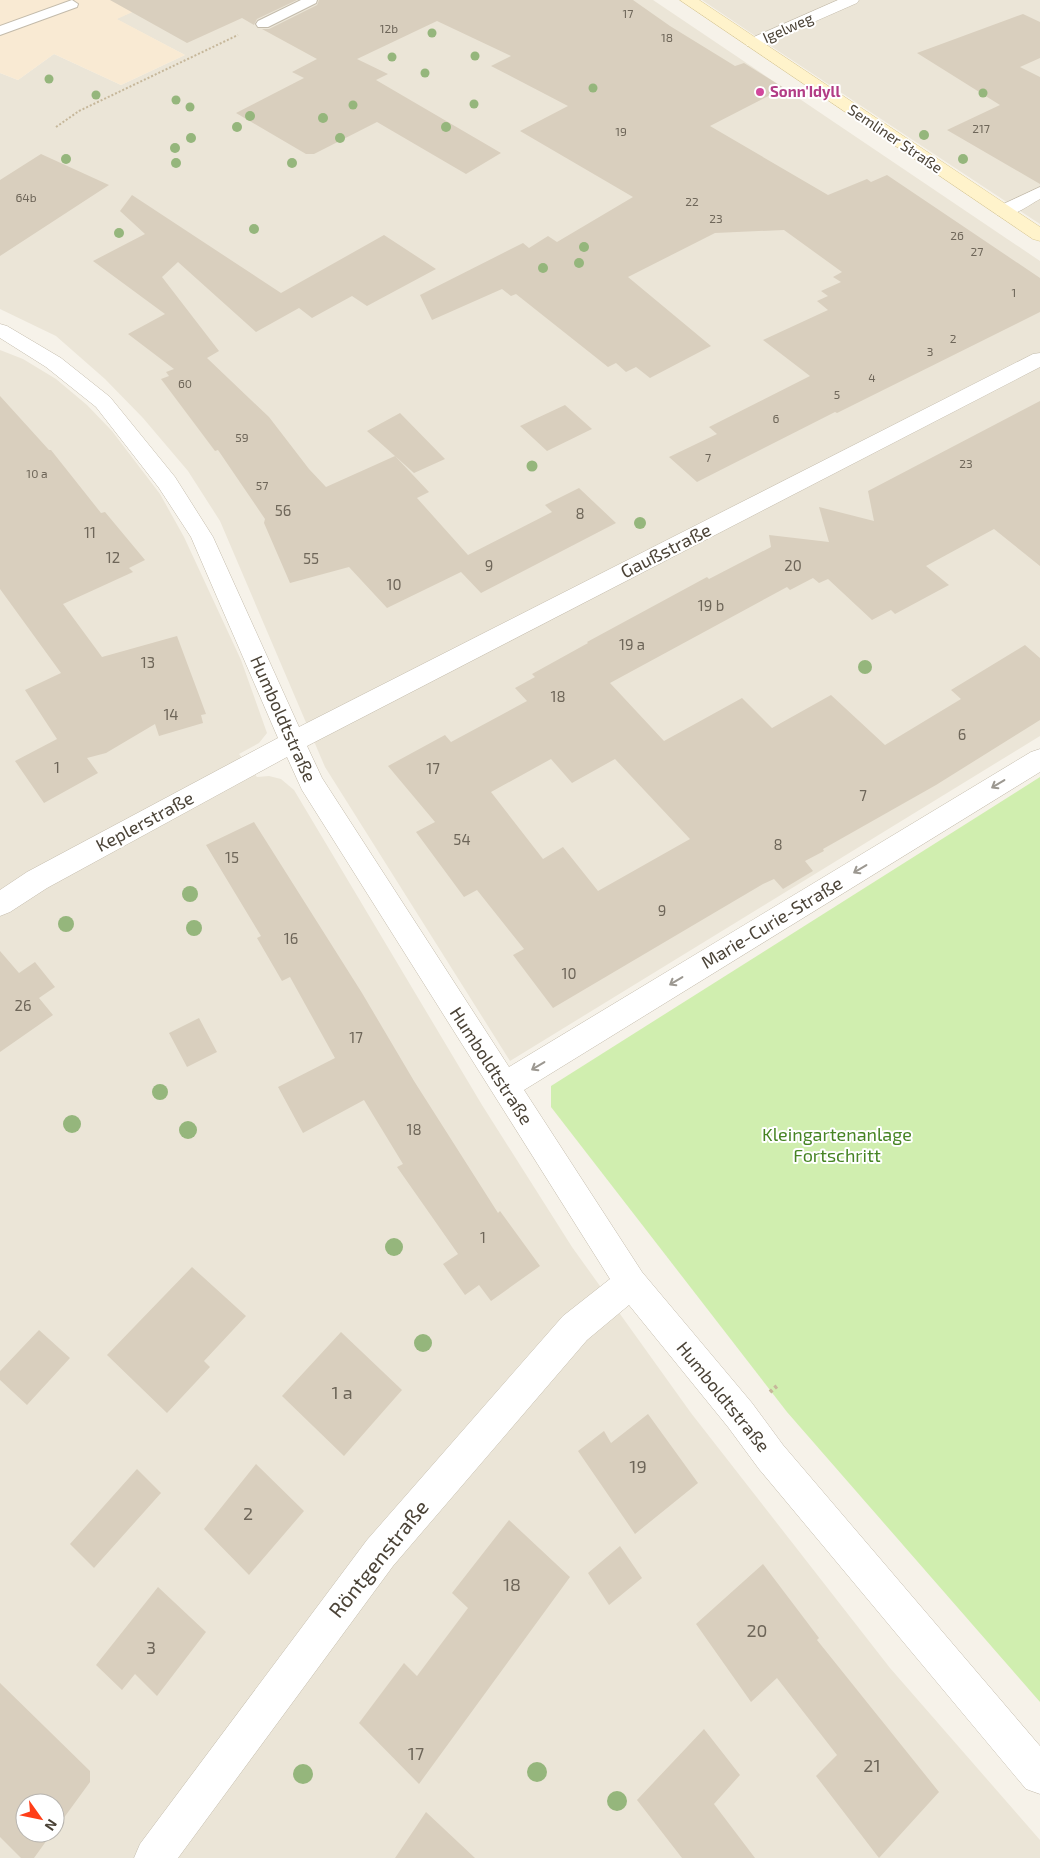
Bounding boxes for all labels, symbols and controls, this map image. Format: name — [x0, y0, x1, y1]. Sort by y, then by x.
house number: 17 — [623, 6, 633, 20]
street label: Igelweg — [760, 8, 816, 46]
house number: 12b — [380, 21, 398, 35]
house number: 18 — [661, 30, 673, 44]
place label: Sonn'Idyll — [770, 82, 840, 101]
marker: Sonn'Idyll — [754, 86, 766, 98]
street label: Semliner Straße — [845, 100, 946, 176]
house number: 217 — [972, 121, 990, 135]
house number: 19 — [615, 124, 627, 138]
house number: 64b — [15, 190, 37, 204]
house number: 22 — [685, 194, 699, 208]
house number: 23 — [709, 211, 723, 225]
house number: 26 — [950, 228, 964, 242]
house number: 27 — [971, 244, 983, 258]
house number: 1 — [1012, 285, 1016, 299]
house number: 2 — [950, 331, 957, 345]
house number: 3 — [927, 344, 933, 358]
house number: 4 — [868, 370, 876, 384]
house number: 60 — [178, 376, 192, 390]
house number: 5 — [834, 387, 840, 401]
house number: 6 — [773, 411, 780, 425]
house number: 59 — [235, 430, 249, 444]
house number: 7 — [705, 450, 711, 464]
house number: 23 — [959, 456, 973, 470]
house number: 10 a — [26, 466, 48, 480]
house number: 57 — [256, 478, 268, 492]
house number: 56 — [275, 501, 291, 519]
house number: 8 — [575, 504, 585, 522]
street label: Gaußstraße — [617, 518, 714, 582]
house number: 11 — [84, 523, 96, 541]
house number: 12 — [106, 548, 120, 566]
house number: 55 — [303, 549, 319, 567]
house number: 9 — [485, 556, 493, 574]
house number: 20 — [784, 556, 802, 574]
house number: 10 — [386, 575, 402, 593]
house number: 19 b — [698, 596, 724, 614]
house number: 19 a — [619, 635, 645, 653]
street label: Humboldtstraße — [246, 652, 322, 785]
house number: 13 — [141, 653, 155, 671]
house number: 18 — [550, 687, 566, 705]
house number: 14 — [163, 705, 179, 723]
house number: 6 — [958, 725, 966, 743]
house number: 1 — [54, 758, 60, 776]
house number: 17 — [426, 759, 440, 777]
one-way arrow — [992, 780, 1006, 790]
street label: Keplerstraße — [92, 786, 197, 856]
house number: 7 — [859, 786, 867, 804]
house number: 54 — [453, 830, 471, 848]
house number: 8 — [773, 835, 783, 853]
house number: 15 — [225, 848, 239, 866]
one-way arrow — [853, 864, 867, 874]
street label: Marie-Curie-Straße — [697, 871, 846, 973]
house number: 9 — [658, 901, 666, 919]
house number: 16 — [284, 929, 298, 947]
house number: 10 — [561, 964, 577, 982]
one-way arrow — [670, 977, 684, 987]
house number: 26 — [14, 996, 32, 1014]
street label: Humboldtstraße — [446, 1002, 538, 1128]
house number: 17 — [349, 1028, 363, 1046]
one-way arrow — [531, 1061, 545, 1071]
house number: 18 — [406, 1120, 422, 1138]
park label: Kleingartenanlage Fortschritt — [762, 1123, 912, 1166]
house number: 1 — [480, 1228, 486, 1246]
street label: Humboldtstraße — [672, 1337, 775, 1456]
house number: 1 a — [331, 1381, 353, 1403]
house number: 19 — [629, 1455, 647, 1477]
street label: Röntgenstraße — [323, 1494, 433, 1622]
house number: 2 — [243, 1502, 253, 1524]
house number: 18 — [503, 1573, 521, 1595]
house number: 20 — [747, 1619, 767, 1641]
house number: 3 — [146, 1636, 156, 1658]
house number: 17 — [408, 1742, 424, 1764]
house number: 21 — [863, 1754, 881, 1776]
north arrow — [15, 1793, 65, 1843]
text: N — [41, 1816, 61, 1834]

